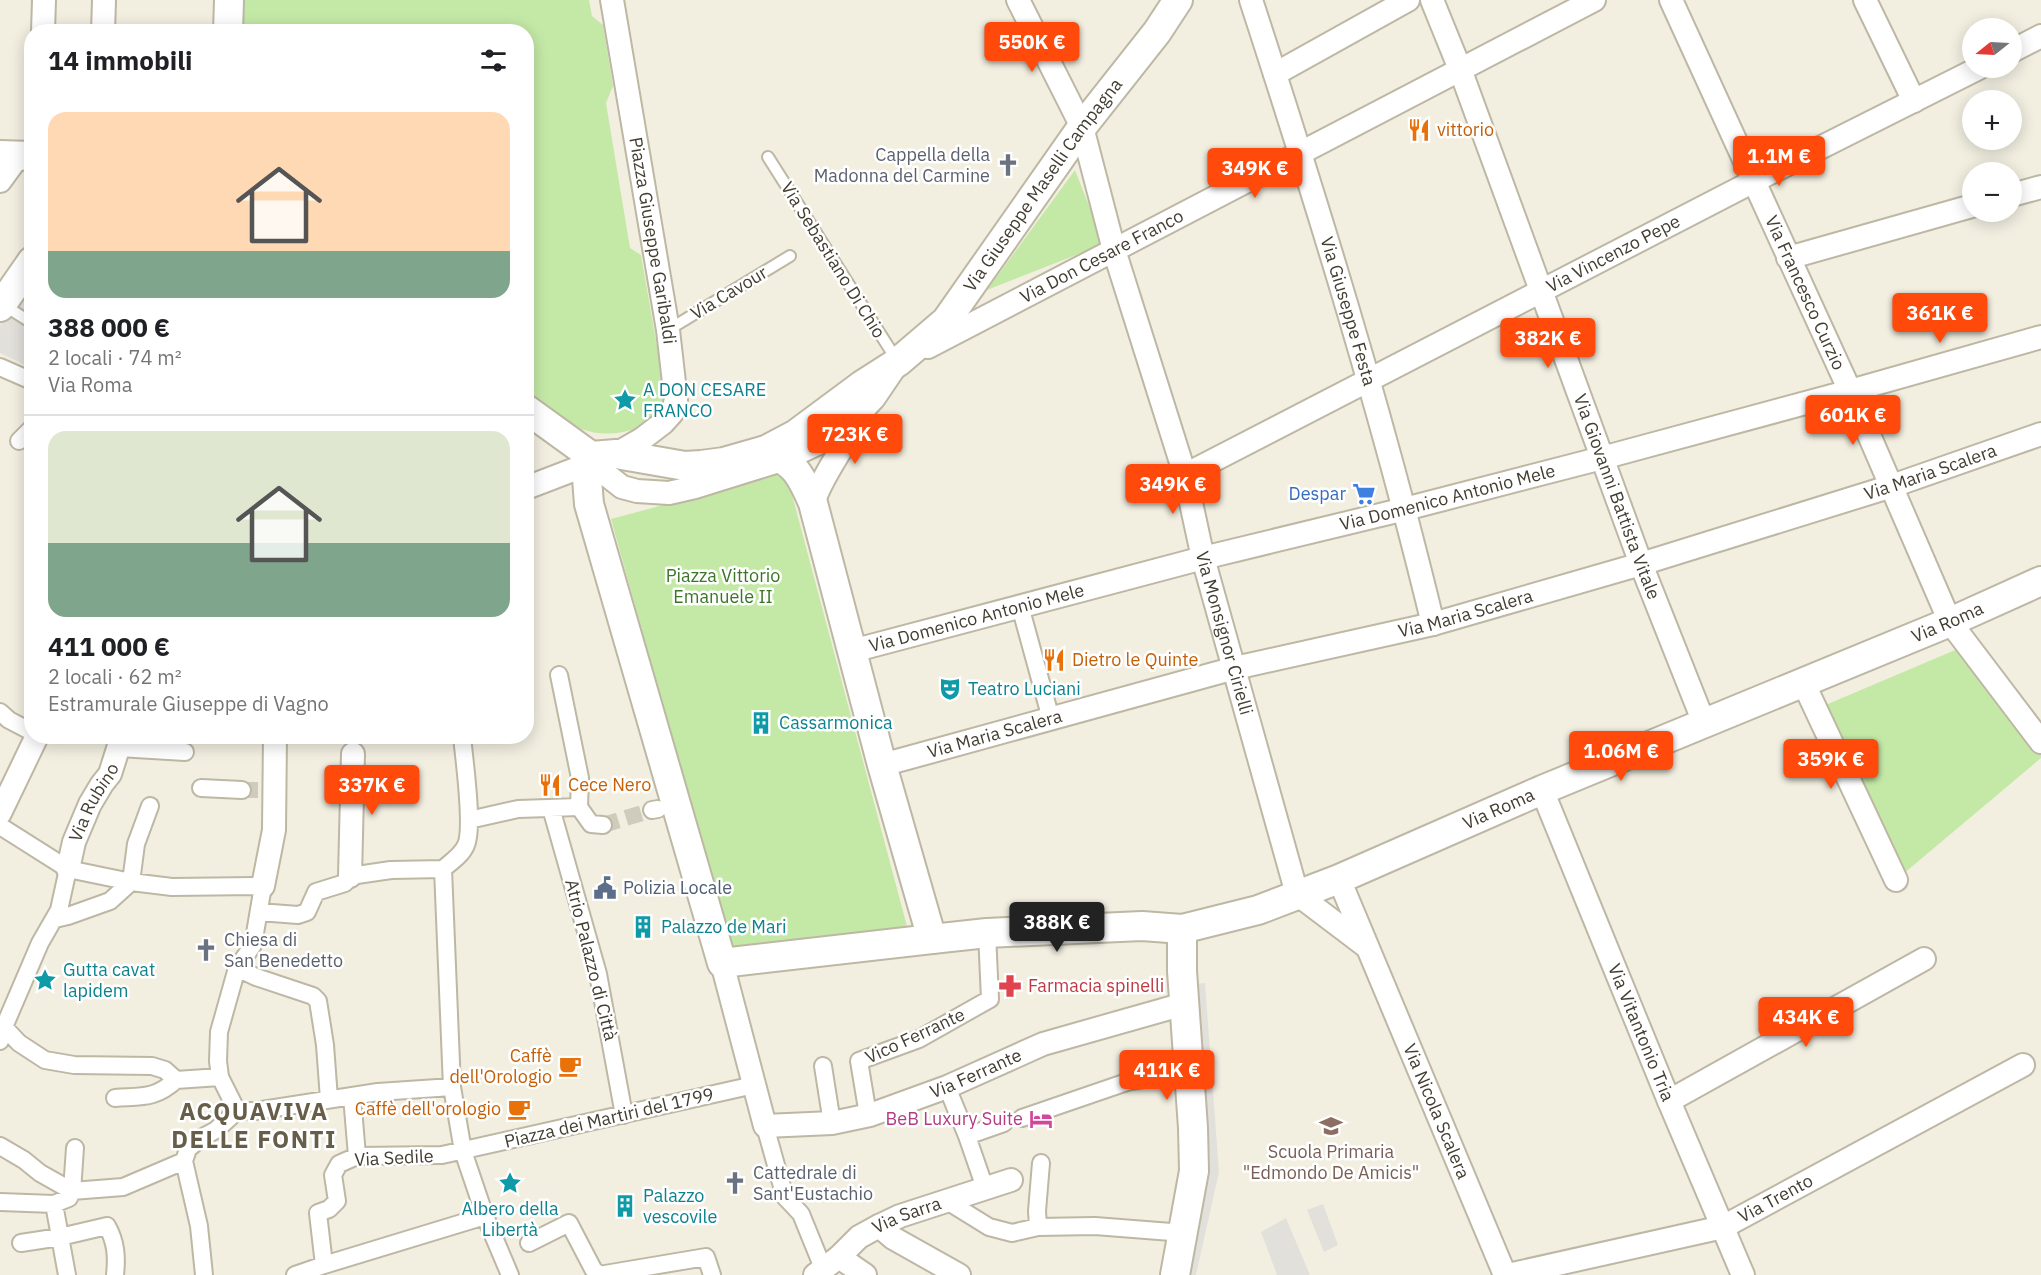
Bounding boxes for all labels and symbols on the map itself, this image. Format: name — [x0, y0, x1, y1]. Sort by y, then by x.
north arrow — [1962, 18, 2022, 78]
pin: 550K € — [983, 22, 1081, 73]
street label: Via Giuseppe Maselli Campagna — [958, 73, 1127, 296]
restaurant icon: vittorio — [1406, 117, 1432, 143]
place label: vittorio — [1437, 118, 1494, 141]
street label: Piazza Giuseppe Garibaldi — [624, 135, 682, 345]
pin: 1.1M € — [1730, 136, 1828, 187]
place label: Cappella della Madonna del Carmine — [814, 143, 990, 187]
pin: 349K € — [1206, 148, 1304, 199]
church icon: Cappella della Madonna del Carmine — [995, 152, 1021, 178]
street label: Via Sebastiano Di Chio — [776, 177, 891, 342]
street label: Via Don Cesare Franco — [1016, 204, 1187, 308]
street label: Via Vincenzo Pepe — [1542, 209, 1684, 297]
street label: Via Francesco Curzio — [1760, 212, 1851, 373]
street label: Via Giuseppe Festa — [1316, 234, 1381, 389]
street label: Via Cavour — [686, 260, 772, 324]
pin: 361K € — [1891, 293, 1989, 344]
pin: 382K € — [1499, 318, 1597, 369]
place label: A DON CESARE FRANCO — [643, 378, 766, 422]
place icon: A DON CESARE FRANCO — [612, 387, 638, 413]
street label: Via Giovanni Battista Vitale — [1569, 391, 1666, 603]
pin: 601K € — [1804, 395, 1902, 446]
pin: 723K € — [806, 414, 904, 465]
street label: Via Maria Scalera — [1861, 438, 2000, 505]
street label: Via Domenico Antonio Mele — [1337, 459, 1558, 535]
pin: 349K € — [1124, 464, 1222, 515]
supermarket icon: Despar — [1351, 481, 1377, 507]
place label: Despar — [1289, 482, 1346, 505]
street label: Via Monsignor Cirielli — [1191, 549, 1258, 717]
park label: Piazza Vittorio Emanuele II — [666, 564, 780, 608]
street label: Via Domenico Antonio Mele — [866, 578, 1087, 657]
street label: Via Maria Scalera — [1396, 584, 1536, 642]
street label: Via Roma — [1908, 596, 1987, 648]
restaurant icon: Dietro le Quinte — [1041, 647, 1067, 673]
place label: Dietro le Quinte — [1072, 648, 1199, 671]
theatre icon: Teatro Luciani — [937, 676, 963, 702]
place label: Teatro Luciani — [968, 677, 1081, 700]
street label: Via Maria Scalera — [925, 704, 1065, 763]
building icon: Cassarmonica — [748, 710, 774, 736]
place label: Cassarmonica — [779, 711, 893, 734]
pin: 1.06M € — [1566, 731, 1676, 782]
pin: 359K € — [1782, 739, 1880, 790]
street label: Via Rubino — [63, 761, 124, 845]
pin: 337K € — [323, 765, 421, 816]
restaurant icon: Cece Nero — [537, 772, 563, 798]
place label: Cece Nero — [568, 773, 651, 796]
street label: Via Roma — [1459, 783, 1538, 834]
public building icon: Polizia Locale — [592, 875, 618, 901]
place label: Polizia Locale — [623, 876, 732, 899]
street label: Atrio Palazzo di Città — [560, 877, 623, 1044]
pin: 388K € — [1008, 902, 1106, 953]
building icon: Palazzo de Mari — [630, 914, 656, 940]
place label: Palazzo de Mari — [661, 915, 787, 938]
place label: Chiesa di San Benedetto — [224, 928, 343, 972]
church icon: Chiesa di San Benedetto — [193, 937, 219, 963]
place label: Gutta cavat lapidem — [63, 958, 155, 1002]
street label: Via Vitantonio Tria — [1603, 960, 1680, 1105]
place icon: Gutta cavat lapidem — [32, 967, 58, 993]
pharmacy icon: Farmacia spinelli — [997, 973, 1023, 999]
place label: Farmacia spinelli — [1028, 974, 1164, 997]
pin: 434K € — [1757, 997, 1855, 1048]
street label: Vico Ferrante — [861, 1002, 968, 1069]
street label: Via Nicola Scalera — [1398, 1040, 1476, 1183]
street label: Via Ferrante — [927, 1043, 1025, 1103]
place label: Caffè dell'Orologio — [449, 1044, 552, 1088]
pin: 411K € — [1118, 1050, 1216, 1101]
cafe icon: Caffè dell'Orologio — [557, 1053, 583, 1079]
street label: Piazza dei Martiri del 1799 — [502, 1082, 716, 1153]
district label: ACQUAVIVA DELLE FONTI — [171, 1095, 337, 1155]
cafe icon: Caffè dell'orologio — [506, 1096, 532, 1122]
place label: Caffè dell'orologio — [355, 1097, 501, 1120]
hotel icon: BeB Luxury Suite — [1028, 1106, 1054, 1132]
place label: BeB Luxury Suite — [886, 1107, 1023, 1130]
school or university icon: Scuola Primaria "Edmondo De Amicis" — [1318, 1113, 1344, 1139]
place label: Scuola Primaria "Edmondo De Amicis" — [1243, 1140, 1419, 1184]
street label: Via Sedile — [354, 1144, 434, 1171]
place label: Cattedrale di Sant'Eustachio — [753, 1161, 873, 1205]
street label: Via Trento — [1734, 1169, 1817, 1228]
place icon: Albero della Libertà — [497, 1170, 523, 1196]
church icon: Cattedrale di Sant'Eustachio — [722, 1170, 748, 1196]
place label: Palazzo vescovile — [643, 1184, 717, 1228]
street label: Via Sarra — [868, 1191, 944, 1239]
building icon: Palazzo vescovile — [612, 1193, 638, 1219]
place label: Albero della Libertà — [461, 1197, 559, 1241]

